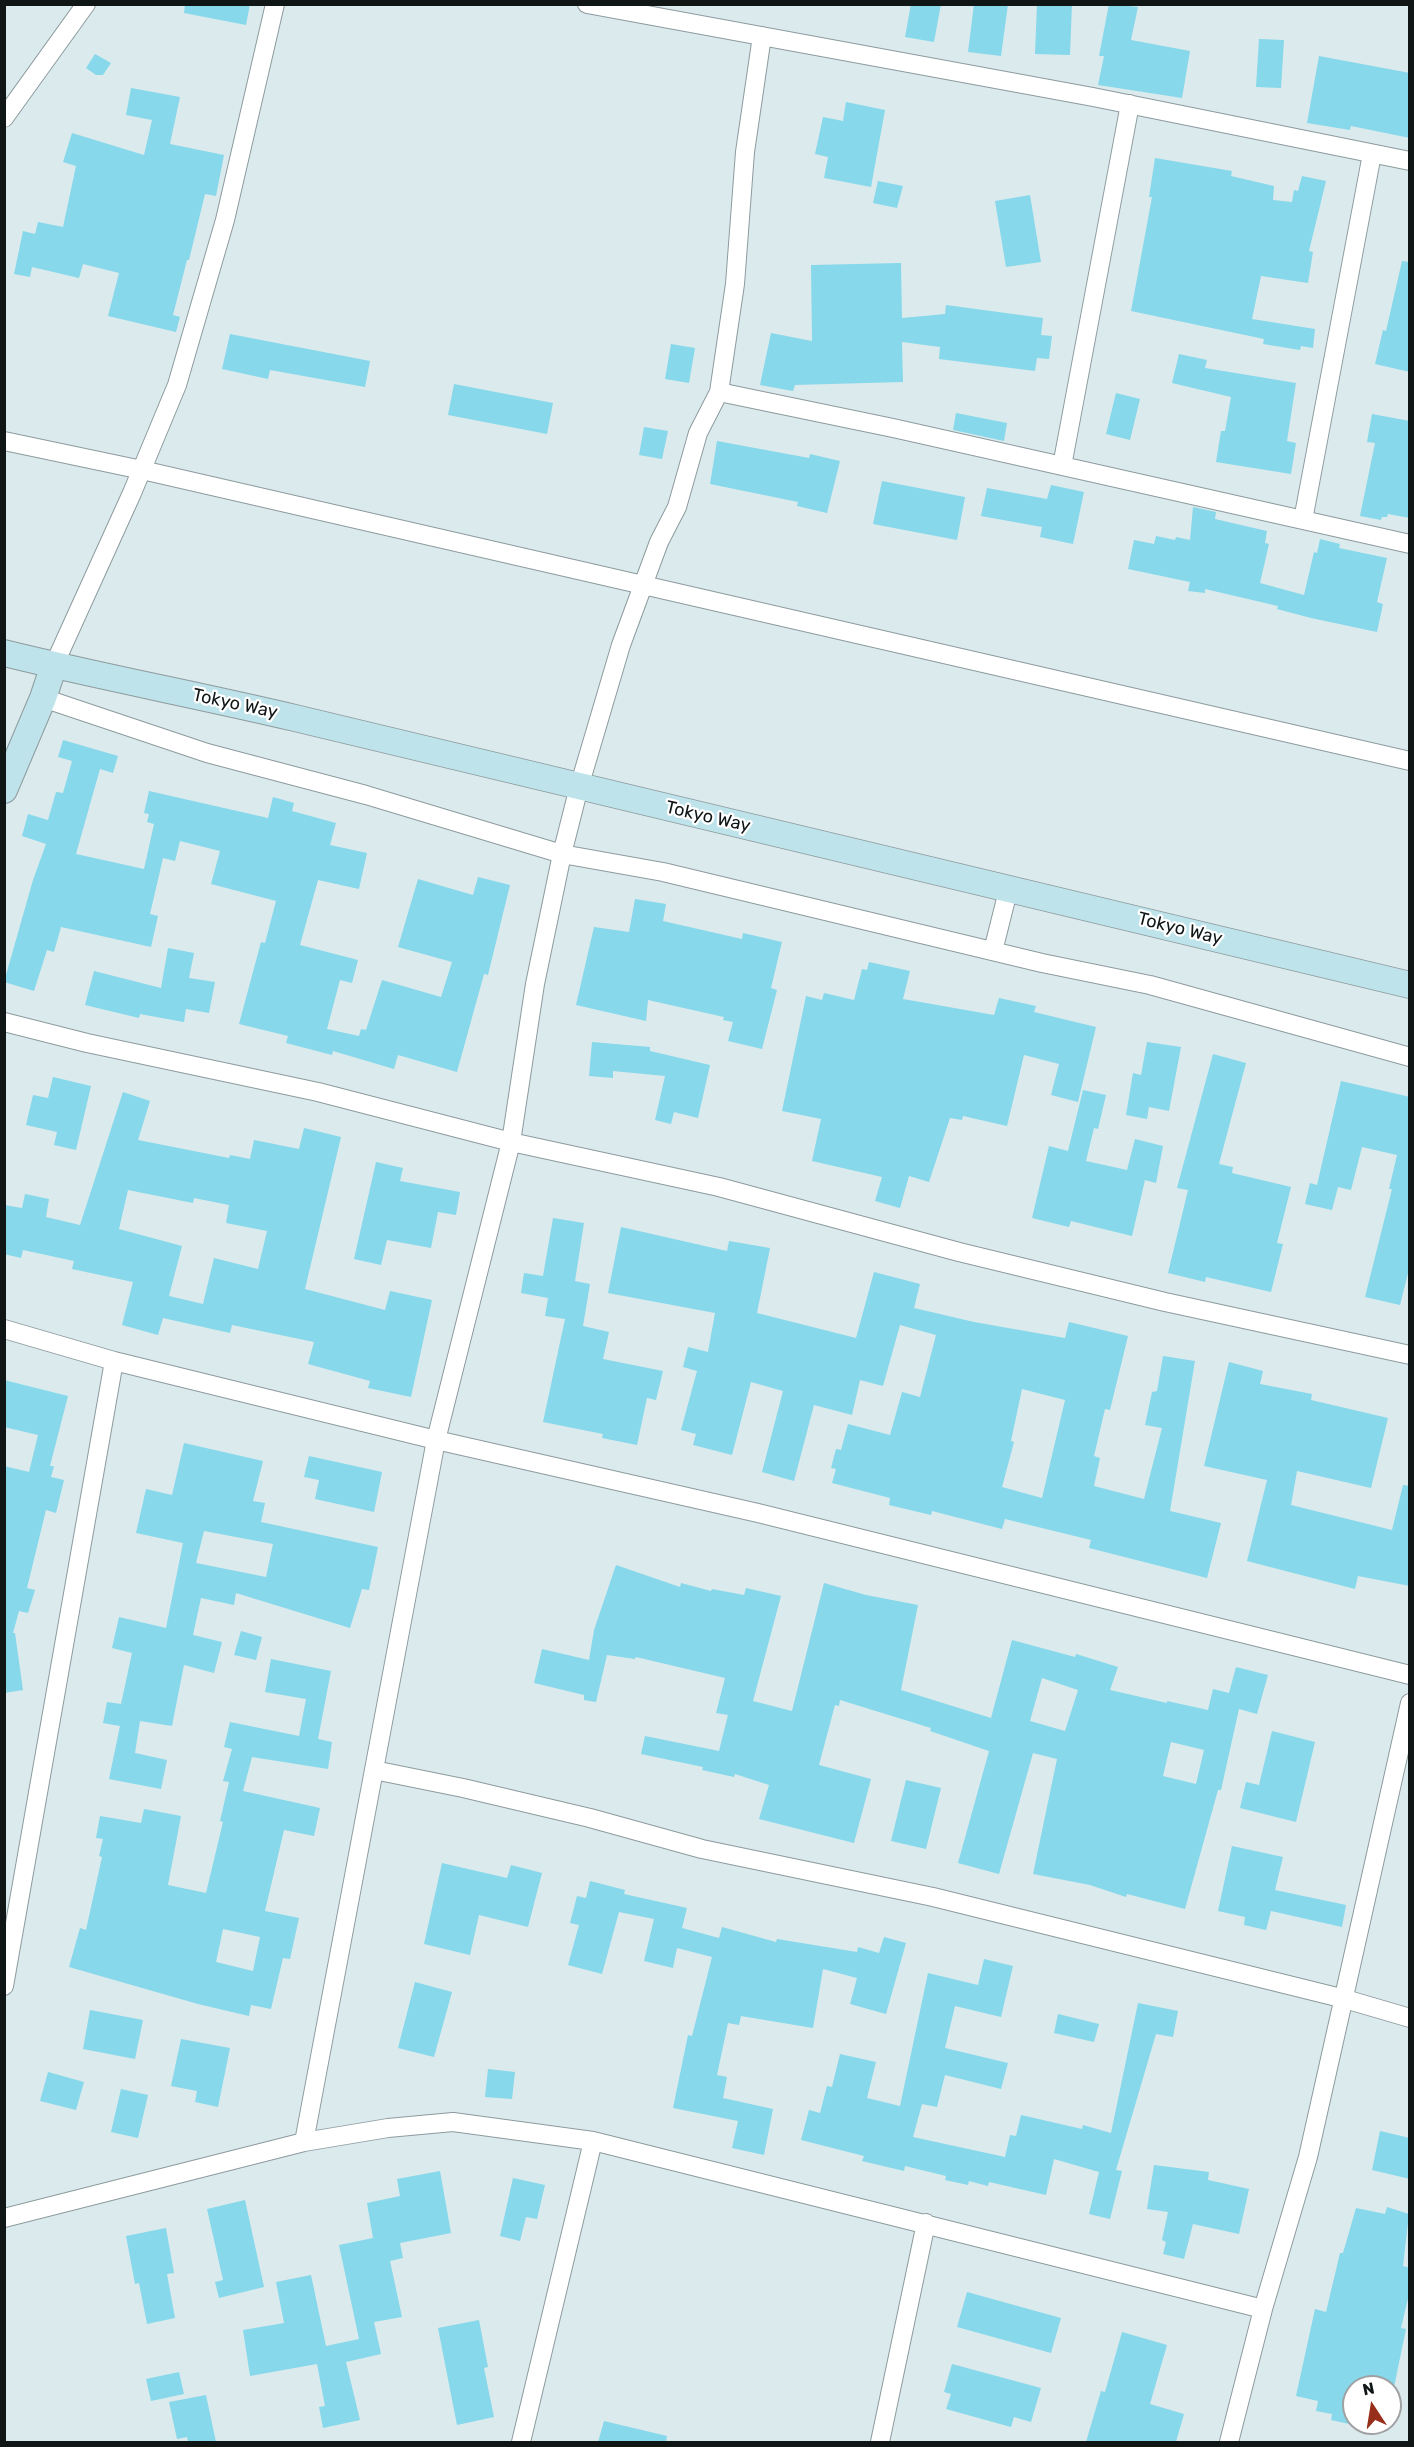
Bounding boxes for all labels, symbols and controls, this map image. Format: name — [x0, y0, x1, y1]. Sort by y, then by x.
street label: Tokyo Way — [191, 684, 279, 724]
street label: Tokyo Way — [663, 797, 753, 837]
street label: Tokyo Way — [1135, 908, 1225, 950]
north arrow — [1342, 2375, 1402, 2435]
text: N — [1361, 2378, 1376, 2399]

